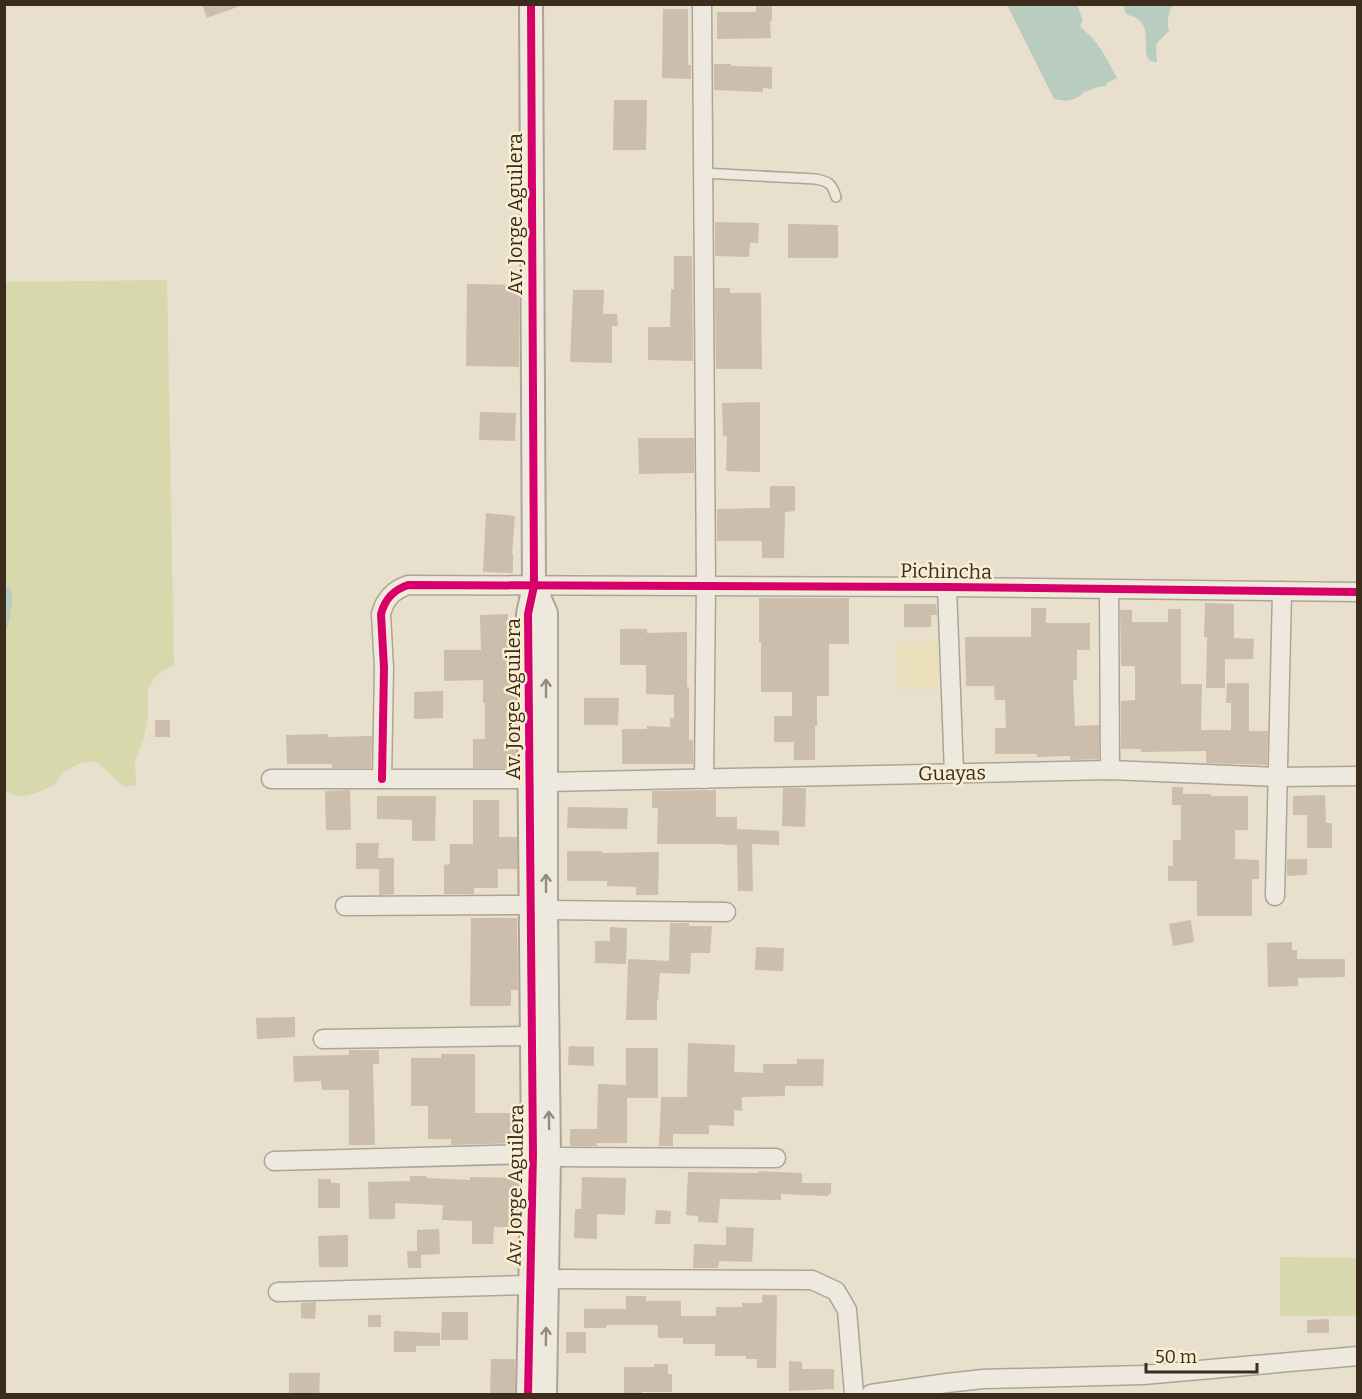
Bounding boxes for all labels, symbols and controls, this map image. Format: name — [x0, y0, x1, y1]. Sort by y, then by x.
street label: Av. Jorge Aguilera — [503, 133, 527, 295]
street label: Pichincha — [900, 558, 992, 584]
street label: Av. Jorge Aguilera — [501, 618, 525, 780]
one-way arrow — [540, 679, 552, 699]
street label: Guayas — [918, 760, 986, 786]
one-way arrow — [540, 874, 552, 894]
street label: Av. Jorge Aguilera — [502, 1104, 528, 1266]
one-way arrow — [543, 1111, 555, 1131]
one-way arrow — [541, 1327, 552, 1347]
scale bar — [1146, 1336, 1257, 1374]
text: 50 m — [1155, 1346, 1197, 1368]

